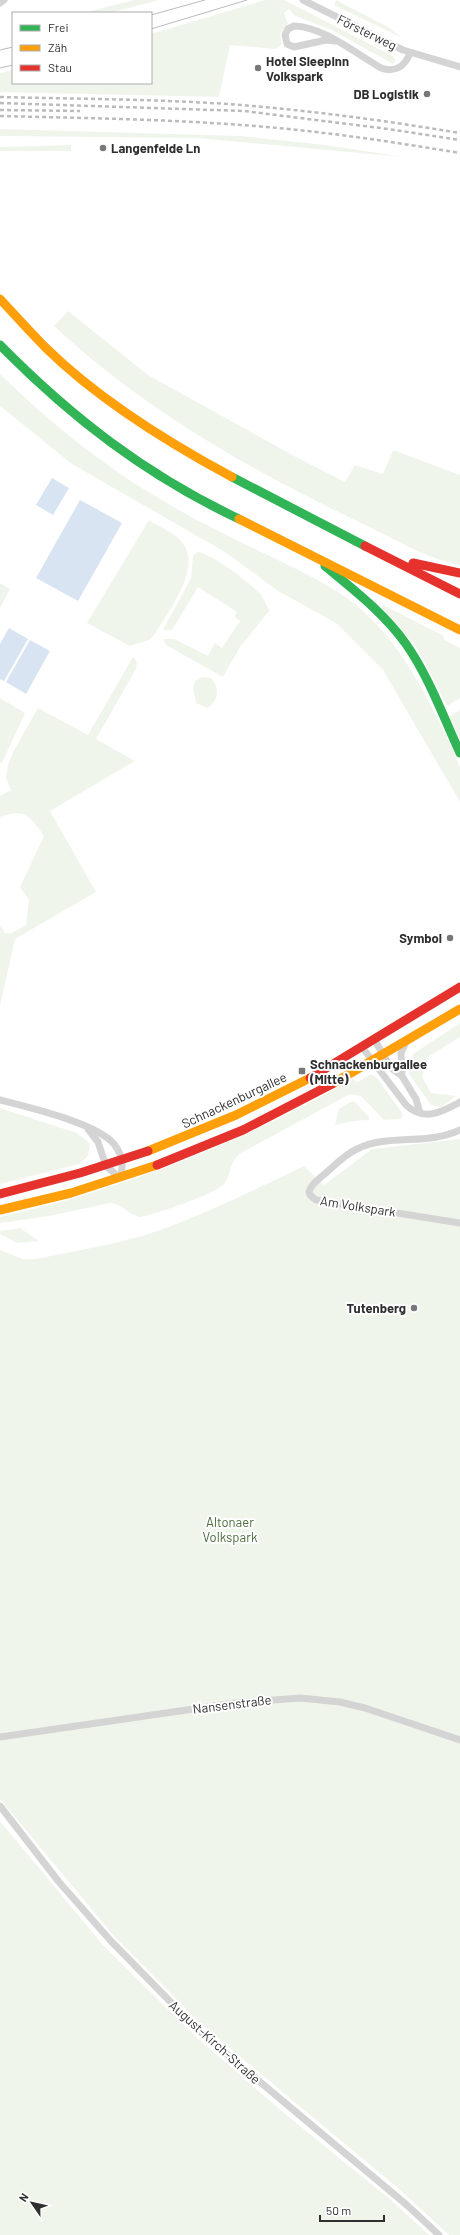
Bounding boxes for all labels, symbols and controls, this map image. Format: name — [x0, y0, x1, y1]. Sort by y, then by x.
street label: Försterweg — [335, 11, 399, 53]
legend — [12, 12, 152, 84]
text: Frei — [48, 20, 68, 34]
text: Zäh — [48, 40, 67, 54]
place label: Hotel SleepInn Volkspark — [266, 53, 349, 84]
text: Stau — [48, 60, 72, 74]
marker: Hotel SleepInn Volkspark — [253, 63, 263, 73]
place label: DB Logistik — [353, 86, 419, 102]
marker: DB Logistik — [422, 89, 432, 99]
place label: Langenfelde Ln — [111, 140, 200, 156]
marker: Langenfelde Ln — [98, 143, 108, 153]
place label: Symbol — [399, 930, 442, 946]
marker: Symbol — [445, 933, 455, 943]
place label: Schnackenburgallee (Mitte) — [309, 1056, 427, 1087]
marker: Schnackenburgallee (Mitte) — [297, 1066, 307, 1076]
street label: Schnackenburgallee — [179, 1069, 289, 1131]
street label: Am Volkspark — [319, 1192, 397, 1220]
place label: Tutenberg — [347, 1300, 406, 1316]
marker: Tutenberg — [409, 1303, 419, 1313]
park label: Altonaer Volkspark — [203, 1514, 258, 1545]
street label: Nansenstraße — [192, 1691, 272, 1717]
street label: August-Kirch-Straße — [166, 1997, 264, 2087]
north arrow — [12, 2183, 52, 2223]
text: N — [16, 2190, 31, 2204]
scale bar — [320, 2197, 384, 2223]
text: 50 m — [326, 2203, 351, 2217]

